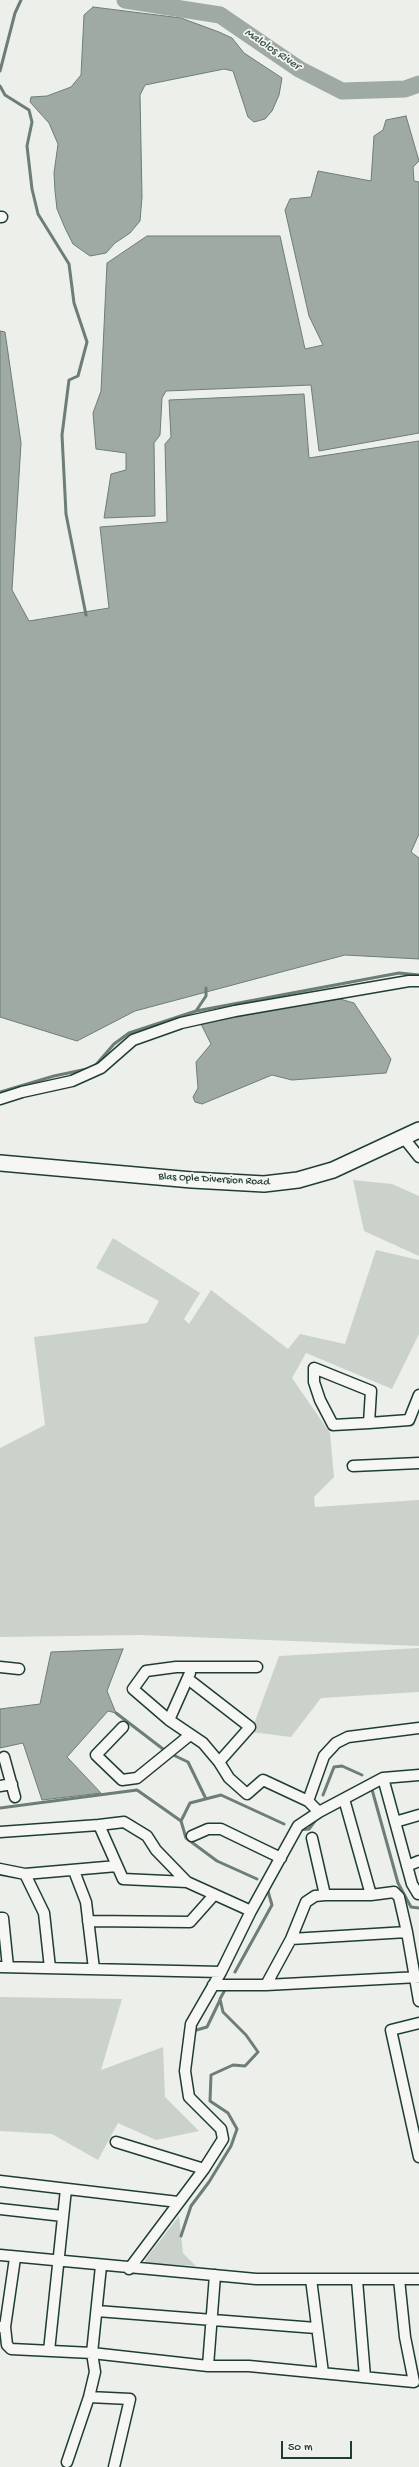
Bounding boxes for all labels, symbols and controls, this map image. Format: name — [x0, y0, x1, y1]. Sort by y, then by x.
water label: Malolos River — [241, 26, 303, 74]
street label: Blas Ople Diversion Road — [158, 1170, 270, 1190]
scale bar — [283, 2433, 354, 2459]
text: 50 m — [288, 2441, 313, 2455]

